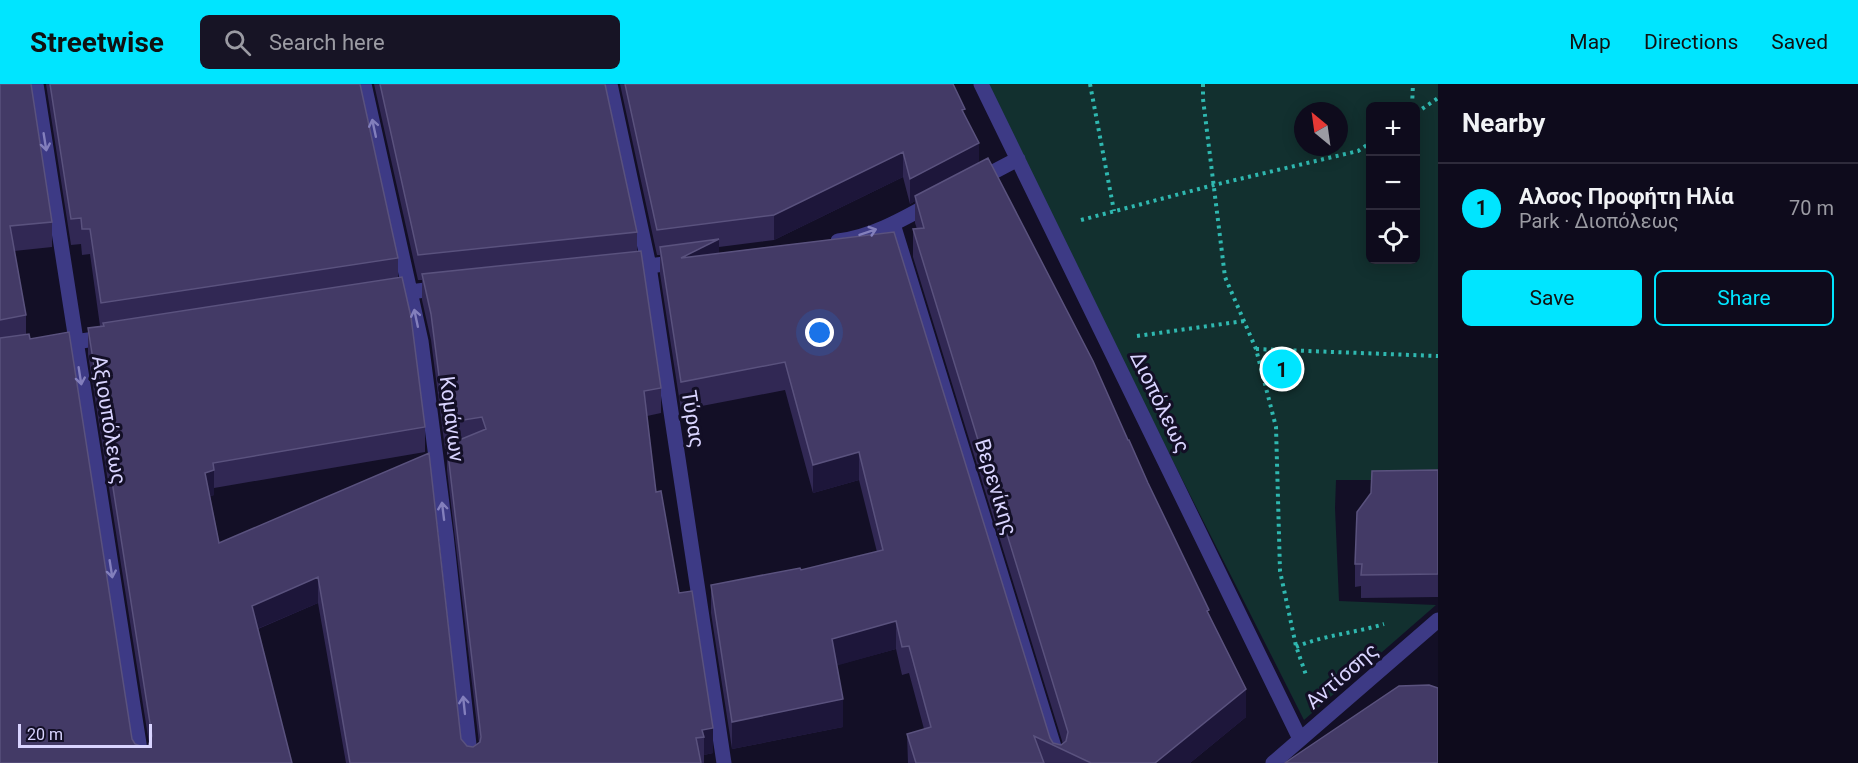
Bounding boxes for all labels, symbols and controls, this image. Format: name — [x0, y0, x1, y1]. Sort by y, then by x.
search box — [200, 15, 620, 69]
text: Streetwise — [30, 26, 164, 59]
icon: search — [221, 26, 254, 59]
text: Search here — [269, 30, 385, 55]
text: Map — [1569, 30, 1611, 54]
text: Directions — [1644, 30, 1738, 54]
text: Saved — [1771, 30, 1828, 54]
north arrow — [1294, 102, 1348, 156]
map controls — [1366, 102, 1420, 264]
button: + — [1366, 102, 1420, 156]
text: Nearby — [1462, 108, 1545, 138]
one-way arrow — [368, 118, 379, 138]
one-way arrow — [39, 131, 50, 151]
button: − — [1366, 156, 1420, 210]
text: Αλσος Προφήτη Ηλία — [1519, 184, 1734, 209]
text: 1 — [1476, 196, 1487, 220]
text: 70 m — [1789, 196, 1834, 220]
text: Park · Διοπόλεως — [1519, 209, 1679, 233]
button: locate — [1366, 210, 1420, 264]
one-way arrow — [859, 226, 877, 237]
button: Save — [1462, 270, 1642, 326]
button: Share — [1654, 270, 1834, 326]
one-way arrow — [410, 309, 421, 328]
your location — [805, 318, 834, 347]
pin: 1 — [1262, 346, 1302, 392]
street label: Διοπόλεως — [1125, 347, 1195, 457]
street label: Αξιουπόλεως — [87, 354, 131, 486]
one-way arrow — [75, 366, 86, 385]
street label: Κομάνων — [435, 375, 469, 463]
street label: Τύρας — [677, 388, 709, 450]
street label: Βερενίκης — [970, 436, 1022, 538]
one-way arrow — [437, 502, 448, 521]
one-way arrow — [106, 558, 117, 578]
street label: Αντίσσης — [1301, 638, 1383, 714]
one-way arrow — [458, 695, 469, 715]
scale bar — [18, 721, 152, 748]
text: 20 m — [27, 725, 63, 744]

